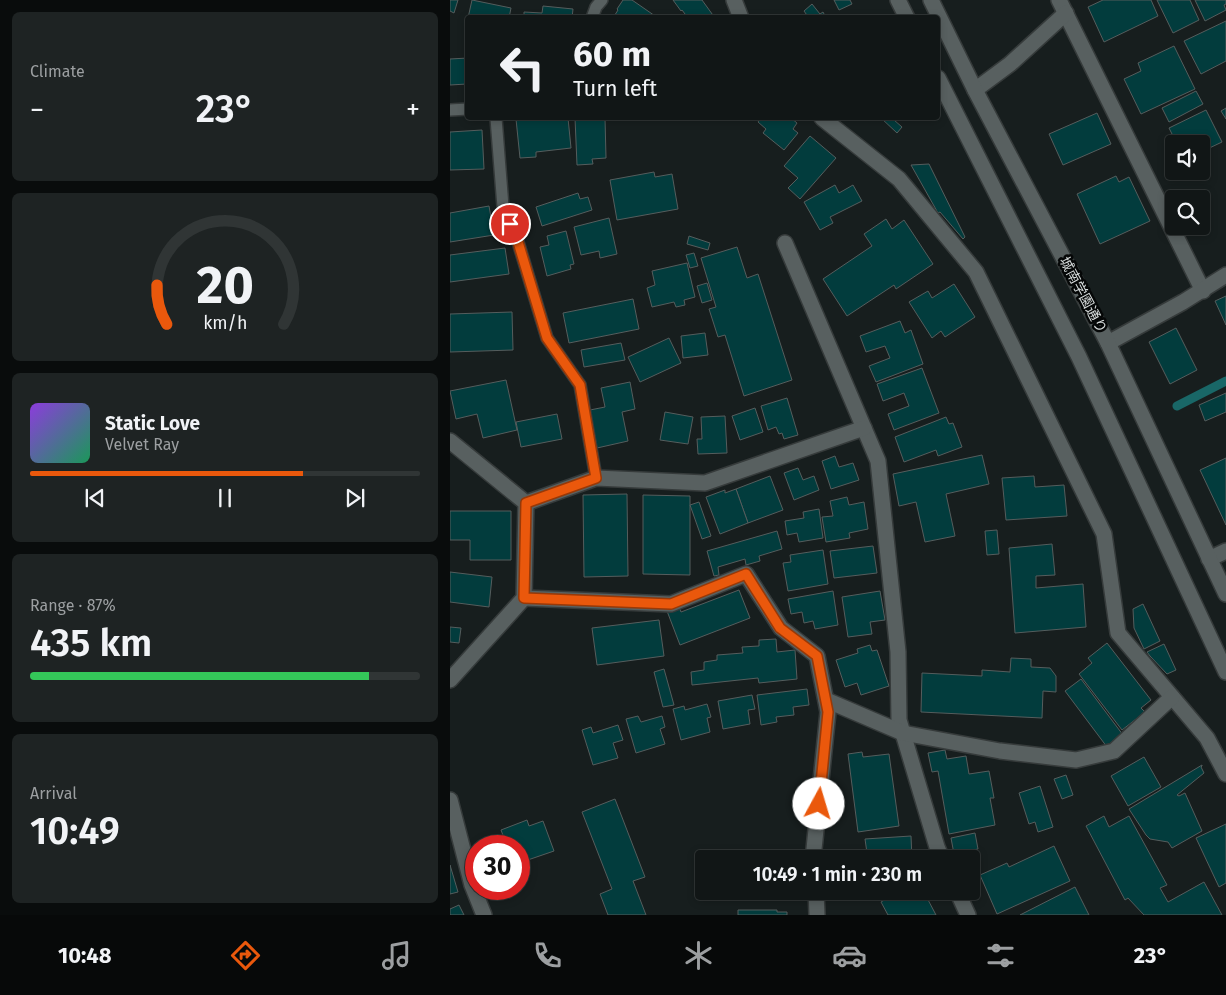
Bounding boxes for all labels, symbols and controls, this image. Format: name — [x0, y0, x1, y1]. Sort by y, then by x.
text: 60 m — [573, 33, 651, 75]
icon: left — [490, 35, 555, 100]
text: Climate — [30, 62, 85, 81]
text: Turn left — [573, 75, 657, 102]
text: 23° — [196, 86, 254, 132]
text: − — [30, 93, 44, 126]
text: + — [406, 93, 420, 126]
map controls — [1165, 135, 1210, 235]
button: sound — [1165, 135, 1210, 180]
button: search — [1165, 190, 1210, 235]
pin — [489, 203, 531, 245]
icon: arrive — [496, 210, 524, 238]
text: 20 — [196, 254, 254, 317]
street label: 城南学園通り — [1056, 254, 1110, 336]
text: km/h — [203, 312, 247, 334]
text: Static Love — [105, 412, 200, 435]
text: Velvet Ray — [105, 435, 179, 454]
icon: previous — [81, 484, 109, 512]
icon: pause — [211, 484, 239, 512]
icon: next — [341, 484, 369, 512]
text: Range · 87% — [30, 596, 116, 615]
text: 435 km — [30, 620, 152, 666]
position arrow — [792, 777, 844, 829]
text: Arrival — [30, 784, 77, 803]
text: 10:49 — [30, 808, 120, 854]
speed limit sign: 30 — [465, 835, 530, 900]
text: 10:49 · 1 min · 230 m — [753, 863, 922, 886]
icon: directions — [228, 938, 263, 973]
icon: music — [379, 938, 414, 973]
icon: phone — [530, 938, 565, 973]
icon: climate — [681, 938, 716, 973]
icon: car — [832, 938, 867, 973]
icon: filters — [983, 938, 1018, 973]
text: 10:48 — [58, 942, 111, 969]
text: 23° — [1134, 942, 1168, 969]

